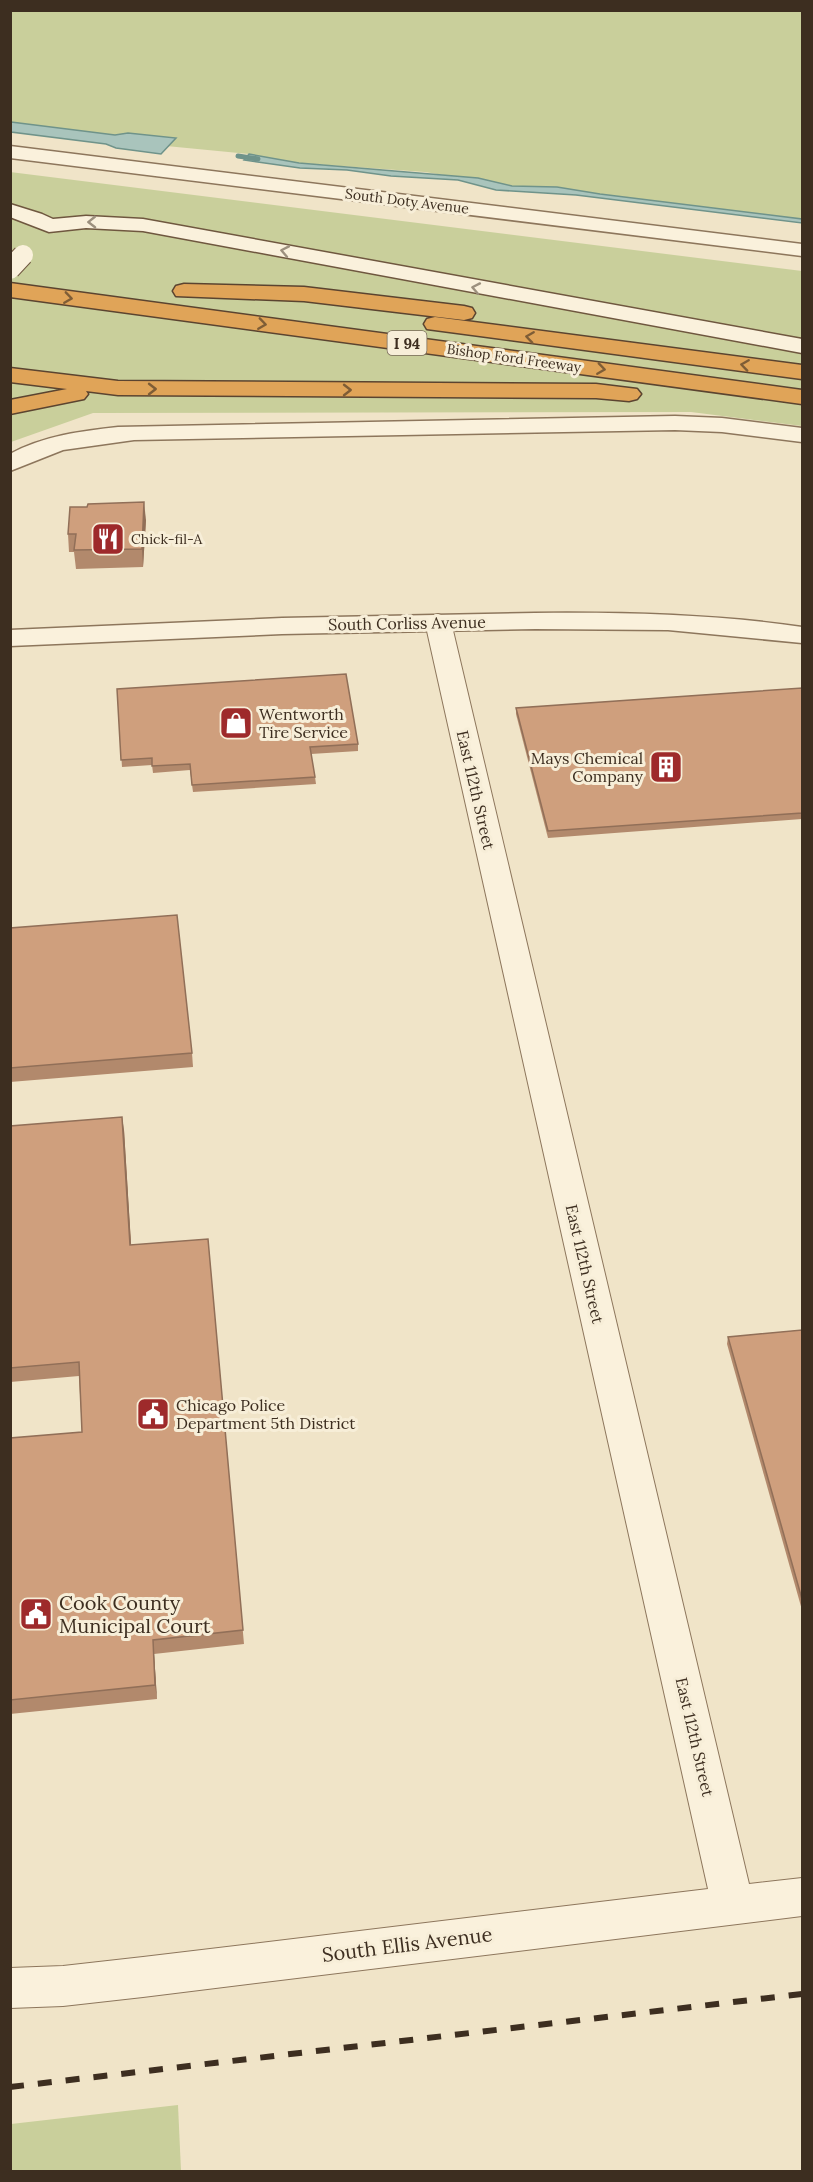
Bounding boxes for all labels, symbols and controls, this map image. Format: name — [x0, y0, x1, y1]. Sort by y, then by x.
street label: South Doty Avenue — [344, 184, 470, 218]
one-way arrow — [88, 216, 97, 228]
one-way arrow — [280, 245, 290, 258]
one-way arrow — [472, 282, 482, 295]
one-way arrow — [64, 291, 73, 304]
one-way arrow — [257, 317, 266, 330]
road number: I 94 — [388, 331, 426, 355]
one-way arrow — [526, 331, 535, 343]
street label: Bishop Ford Freeway — [446, 340, 583, 376]
one-way arrow — [740, 359, 749, 371]
one-way arrow — [596, 363, 605, 375]
one-way arrow — [148, 383, 157, 395]
one-way arrow — [343, 384, 352, 396]
restaurant icon: Chick-fil-A — [90, 521, 126, 557]
place label: Chick-fil-A — [131, 530, 203, 548]
street label: South Corliss Avenue — [328, 612, 486, 634]
place label: Wentworth Tire Service — [259, 704, 348, 742]
shop icon: Wentworth Tire Service — [218, 705, 254, 741]
street label: East 112th Street — [453, 729, 500, 852]
place label: Mays Chemical Company — [531, 748, 644, 786]
building icon: Mays Chemical Company — [648, 749, 684, 785]
street label: East 112th Street — [562, 1203, 609, 1326]
place label: Chicago Police Department 5th District — [176, 1395, 356, 1433]
public building icon: Chicago Police Department 5th District — [135, 1396, 171, 1432]
place label: Cook County Municipal Court — [59, 1590, 211, 1638]
public building icon: Cook County Municipal Court — [18, 1596, 54, 1632]
street label: East 112th Street — [672, 1676, 719, 1799]
street label: South Ellis Avenue — [320, 1921, 494, 1967]

